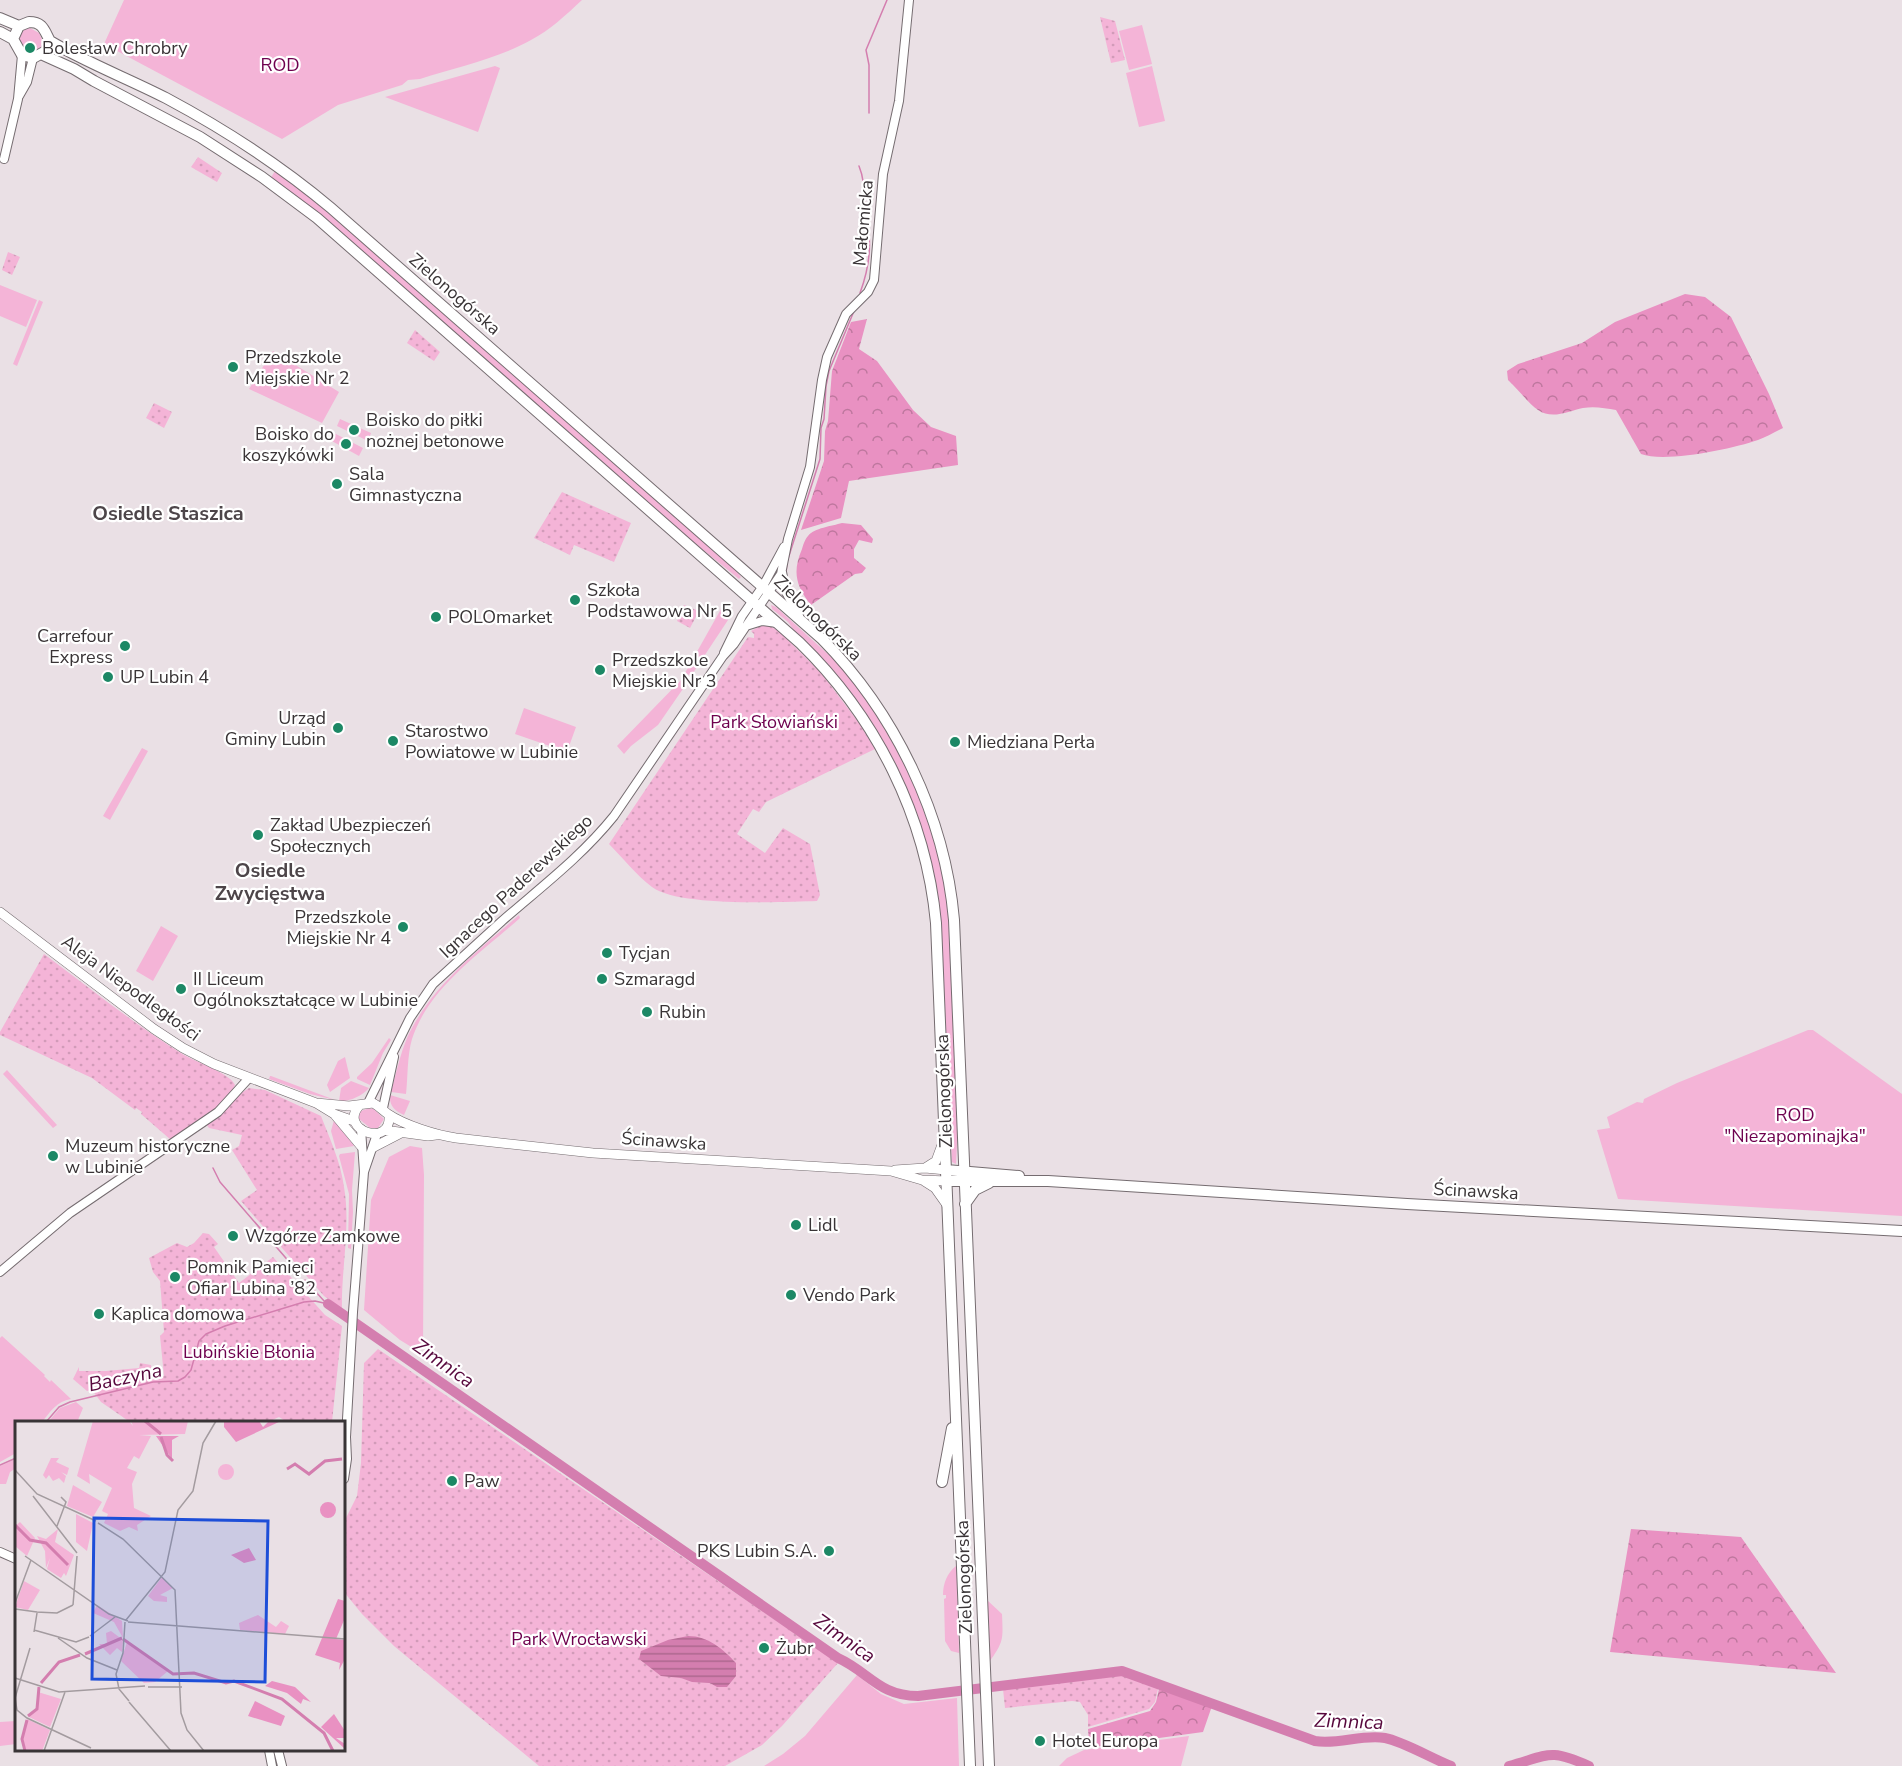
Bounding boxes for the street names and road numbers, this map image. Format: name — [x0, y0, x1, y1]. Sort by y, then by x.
street label: Małomicka — [847, 179, 879, 267]
street label: Zielonogórska — [404, 248, 506, 340]
street label: Zielonogórska — [769, 570, 867, 666]
street label: Ignacego Paderewskiego — [434, 809, 598, 963]
street label: Aleja Niepodległości — [57, 929, 205, 1047]
street label: Zielonogórska — [930, 1034, 958, 1148]
street label: Ścinawska — [621, 1126, 707, 1156]
street label: Ścinawska — [1433, 1177, 1519, 1205]
street label: Zielonogórska — [950, 1520, 978, 1634]

